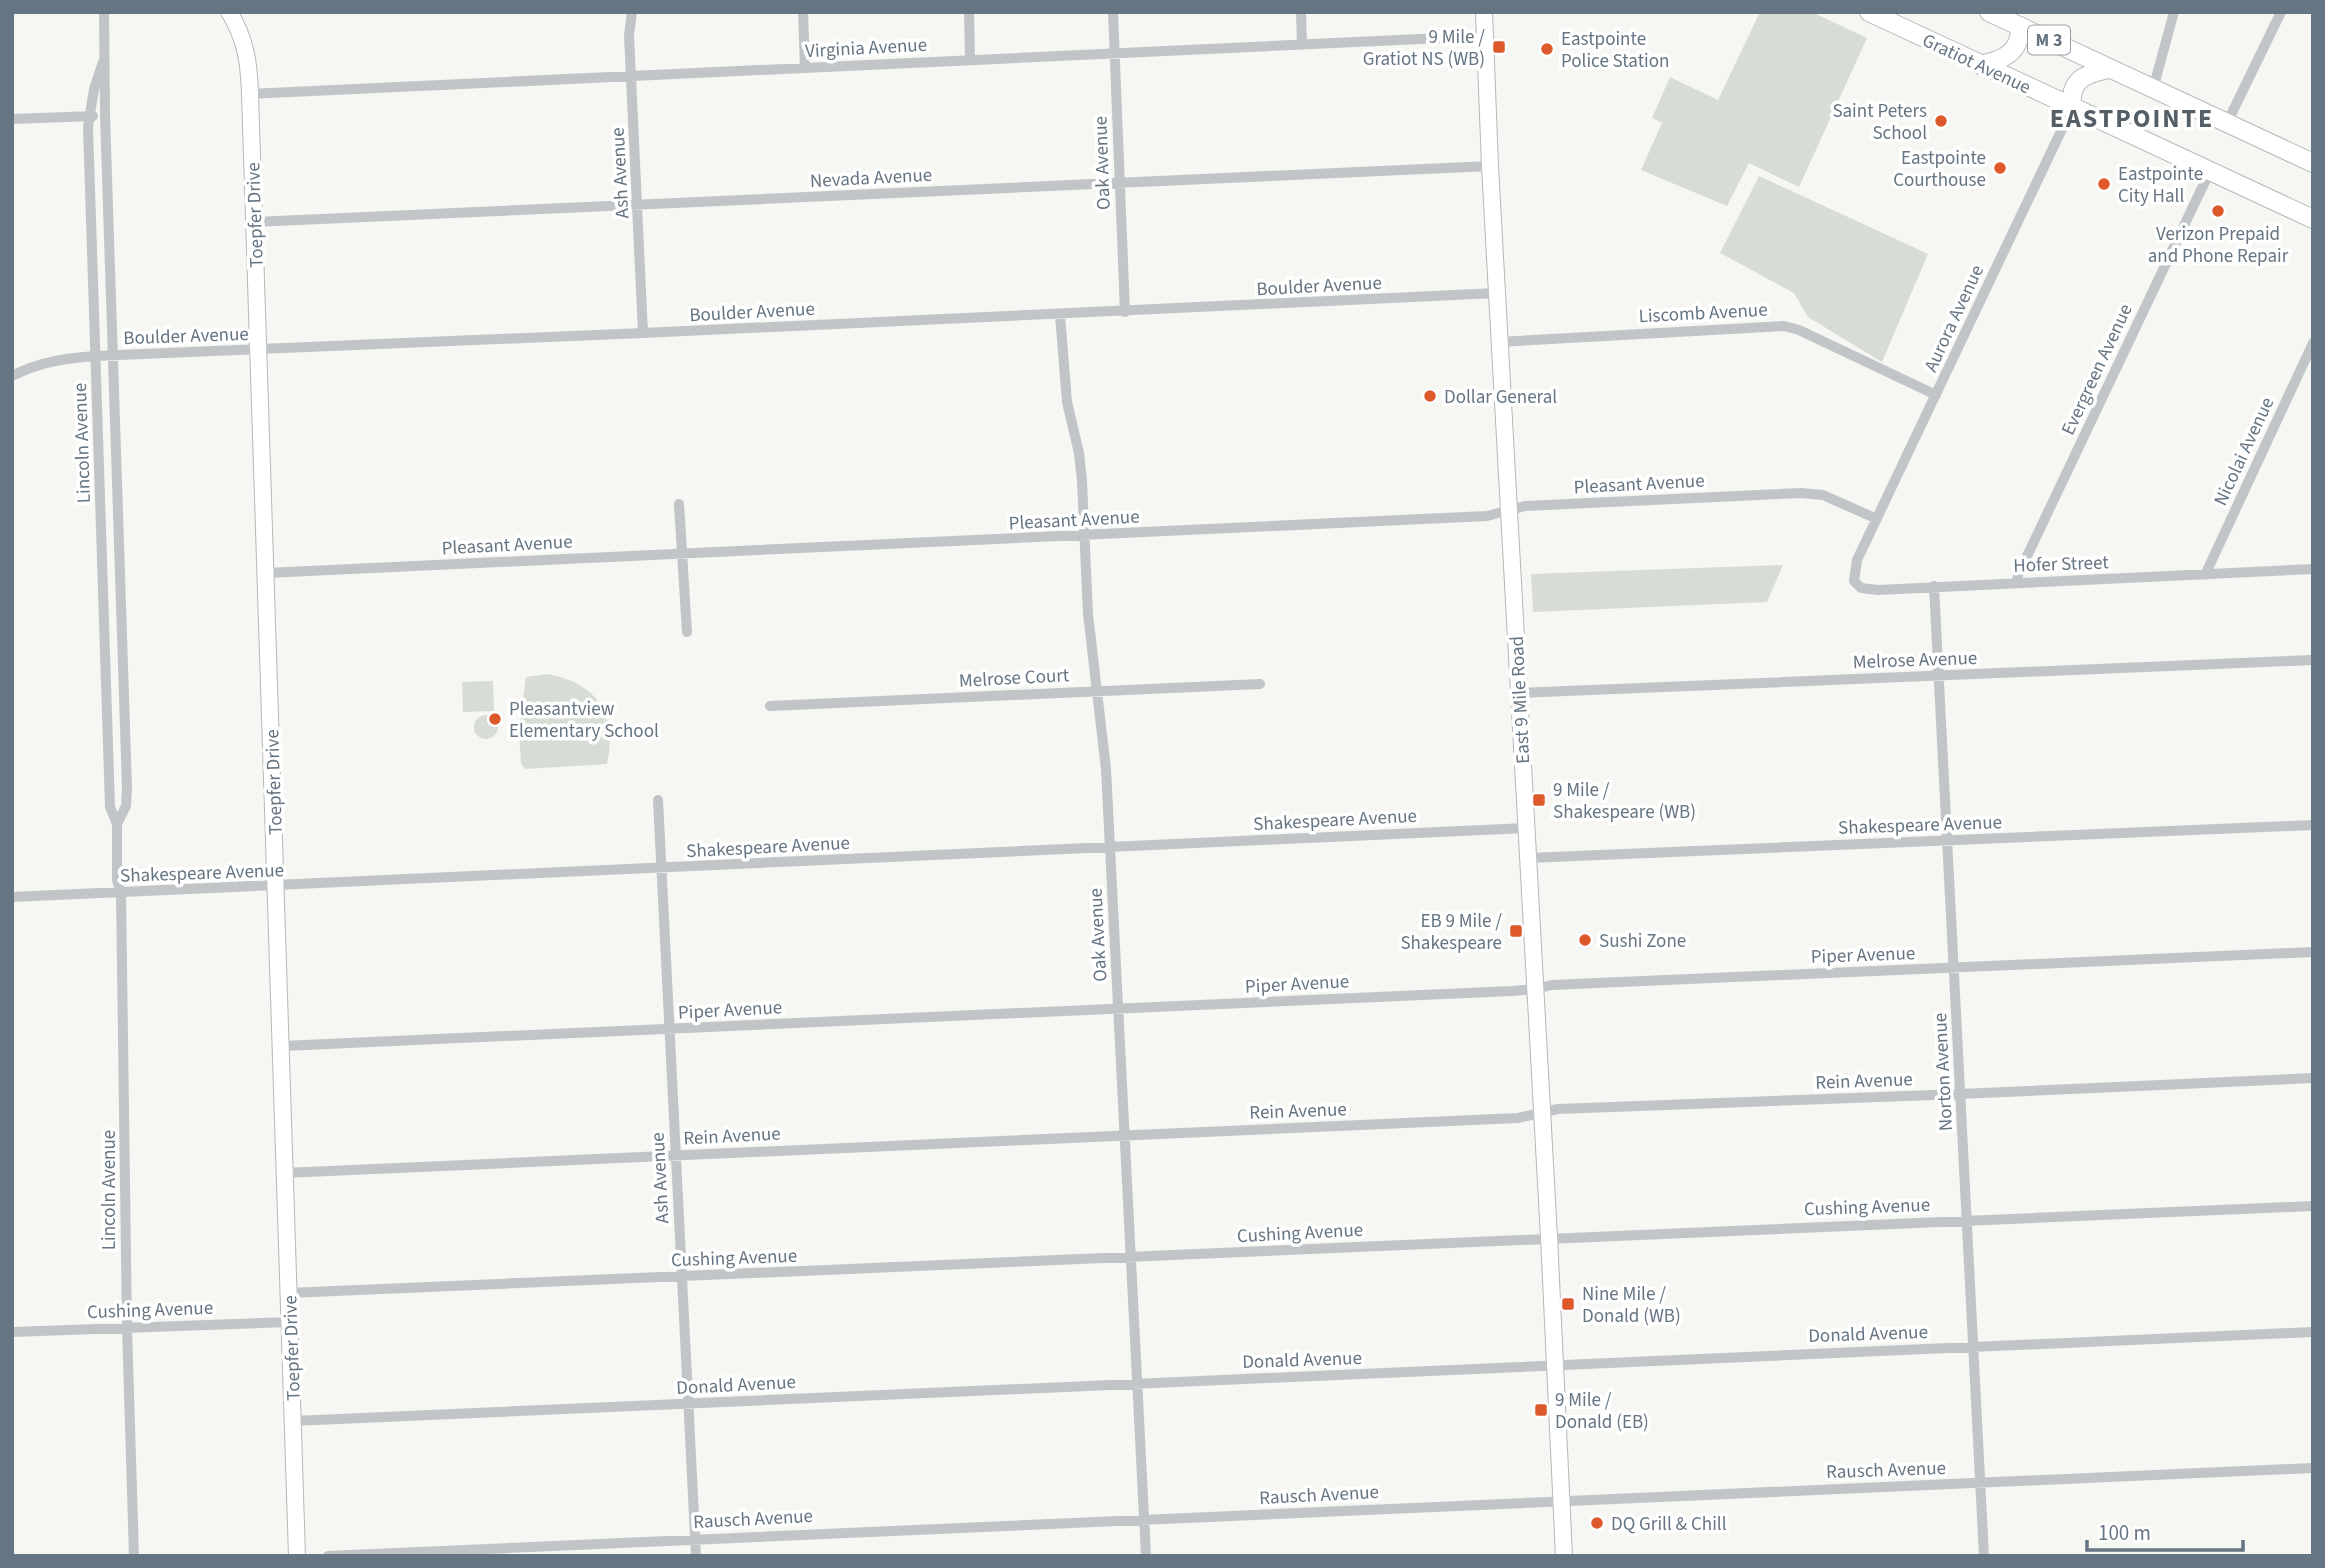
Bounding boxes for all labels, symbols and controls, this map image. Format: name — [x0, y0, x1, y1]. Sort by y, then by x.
place label: 9 Mile / Gratiot NS (WB) — [1363, 24, 1485, 73]
place label: Eastpointe Police Station — [1561, 26, 1669, 75]
road number: M 3 — [2028, 26, 2070, 55]
street label: Gratiot Avenue — [1918, 27, 2035, 101]
street label: Virginia Avenue — [804, 32, 928, 65]
marker: 9 Mile / Gratiot NS (WB) — [1491, 39, 1507, 55]
marker: Eastpointe Police Station — [1539, 41, 1555, 57]
place label: Saint Peters School — [1832, 98, 1927, 147]
district label: EASTPOINTE — [2050, 100, 2214, 137]
marker: Saint Peters School — [1933, 113, 1949, 129]
street label: Oak Avenue — [1087, 116, 1118, 210]
street label: Ash Avenue — [605, 127, 636, 219]
place label: Eastpointe Courthouse — [1893, 145, 1986, 194]
marker: Eastpointe Courthouse — [1992, 160, 2008, 176]
place label: Eastpointe City Hall — [2118, 161, 2203, 210]
street label: Toepfer Drive — [240, 162, 271, 268]
street label: Nevada Avenue — [809, 162, 933, 195]
marker: Eastpointe City Hall — [2096, 176, 2112, 192]
marker: Verizon Prepaid and Phone Repair — [2210, 203, 2226, 219]
place label: Verizon Prepaid and Phone Repair — [2148, 221, 2289, 270]
street label: Aurora Avenue — [1918, 261, 1991, 377]
street label: Boulder Avenue — [1256, 270, 1382, 303]
street label: Boulder Avenue — [689, 296, 815, 329]
street label: Liscomb Avenue — [1638, 297, 1768, 330]
street label: Evergreen Avenue — [2055, 300, 2140, 440]
street label: Boulder Avenue — [123, 321, 249, 352]
street label: Lincoln Avenue — [67, 382, 98, 504]
place label: Dollar General — [1444, 384, 1557, 411]
marker: Dollar General — [1422, 388, 1438, 404]
street label: Nicolai Avenue — [2207, 393, 2281, 510]
street label: Pleasant Avenue — [1573, 468, 1705, 501]
street label: Pleasant Avenue — [1008, 504, 1140, 537]
street label: Pleasant Avenue — [441, 529, 573, 562]
street label: Hofer Street — [2013, 549, 2110, 580]
street label: East 9 Mile Road — [1504, 635, 1537, 765]
street label: Melrose Avenue — [1852, 645, 1978, 676]
street label: Melrose Court — [958, 662, 1070, 695]
place label: Pleasantview Elementary School — [509, 696, 659, 745]
marker: Pleasantview Elementary School — [487, 711, 503, 727]
street label: Toepfer Drive — [259, 729, 290, 835]
place label: 9 Mile / Shakespeare (WB) — [1553, 777, 1696, 826]
marker: 9 Mile / Shakespeare (WB) — [1531, 792, 1547, 808]
street label: Shakespeare Avenue — [1252, 803, 1418, 838]
street label: Shakespeare Avenue — [1838, 809, 2002, 842]
street label: Shakespeare Avenue — [685, 830, 851, 865]
street label: Shakespeare Avenue — [120, 857, 284, 890]
street label: Oak Avenue — [1083, 887, 1114, 983]
place label: EB 9 Mile / Shakespeare — [1400, 908, 1502, 957]
marker: EB 9 Mile / Shakespeare — [1508, 923, 1524, 939]
place label: Sushi Zone — [1599, 928, 1686, 955]
marker: Sushi Zone — [1577, 932, 1593, 948]
street label: Piper Avenue — [1810, 940, 1916, 971]
street label: Piper Avenue — [1244, 968, 1350, 1001]
street label: Piper Avenue — [677, 994, 783, 1027]
street label: Norton Avenue — [1927, 1012, 1960, 1132]
street label: Rein Avenue — [1815, 1066, 1913, 1097]
street label: Rein Avenue — [1249, 1096, 1347, 1127]
street label: Rein Avenue — [683, 1120, 781, 1153]
street label: Lincoln Avenue — [96, 1130, 123, 1250]
street label: Ash Avenue — [645, 1132, 676, 1224]
street label: Cushing Avenue — [1803, 1192, 1931, 1223]
street label: Cushing Avenue — [1236, 1217, 1364, 1250]
street label: Cushing Avenue — [670, 1243, 798, 1274]
place label: Nine Mile / Donald (WB) — [1582, 1281, 1681, 1330]
street label: Cushing Avenue — [86, 1295, 214, 1326]
street label: Toepfer Drive — [277, 1295, 308, 1401]
marker: Nine Mile / Donald (WB) — [1560, 1296, 1576, 1312]
street label: Donald Avenue — [1808, 1319, 1928, 1350]
street label: Donald Avenue — [1242, 1345, 1362, 1376]
street label: Donald Avenue — [676, 1369, 797, 1402]
place label: 9 Mile / Donald (EB) — [1555, 1387, 1649, 1436]
marker: 9 Mile / Donald (EB) — [1533, 1402, 1549, 1418]
street label: Rausch Avenue — [1826, 1455, 1946, 1486]
street label: Rausch Avenue — [1258, 1479, 1380, 1512]
street label: Rausch Avenue — [692, 1503, 814, 1536]
scale bar — [2087, 1508, 2243, 1552]
place label: DQ Grill & Chill — [1611, 1511, 1727, 1538]
marker: DQ Grill & Chill — [1589, 1515, 1605, 1531]
text: 100 m — [2098, 1518, 2151, 1548]

